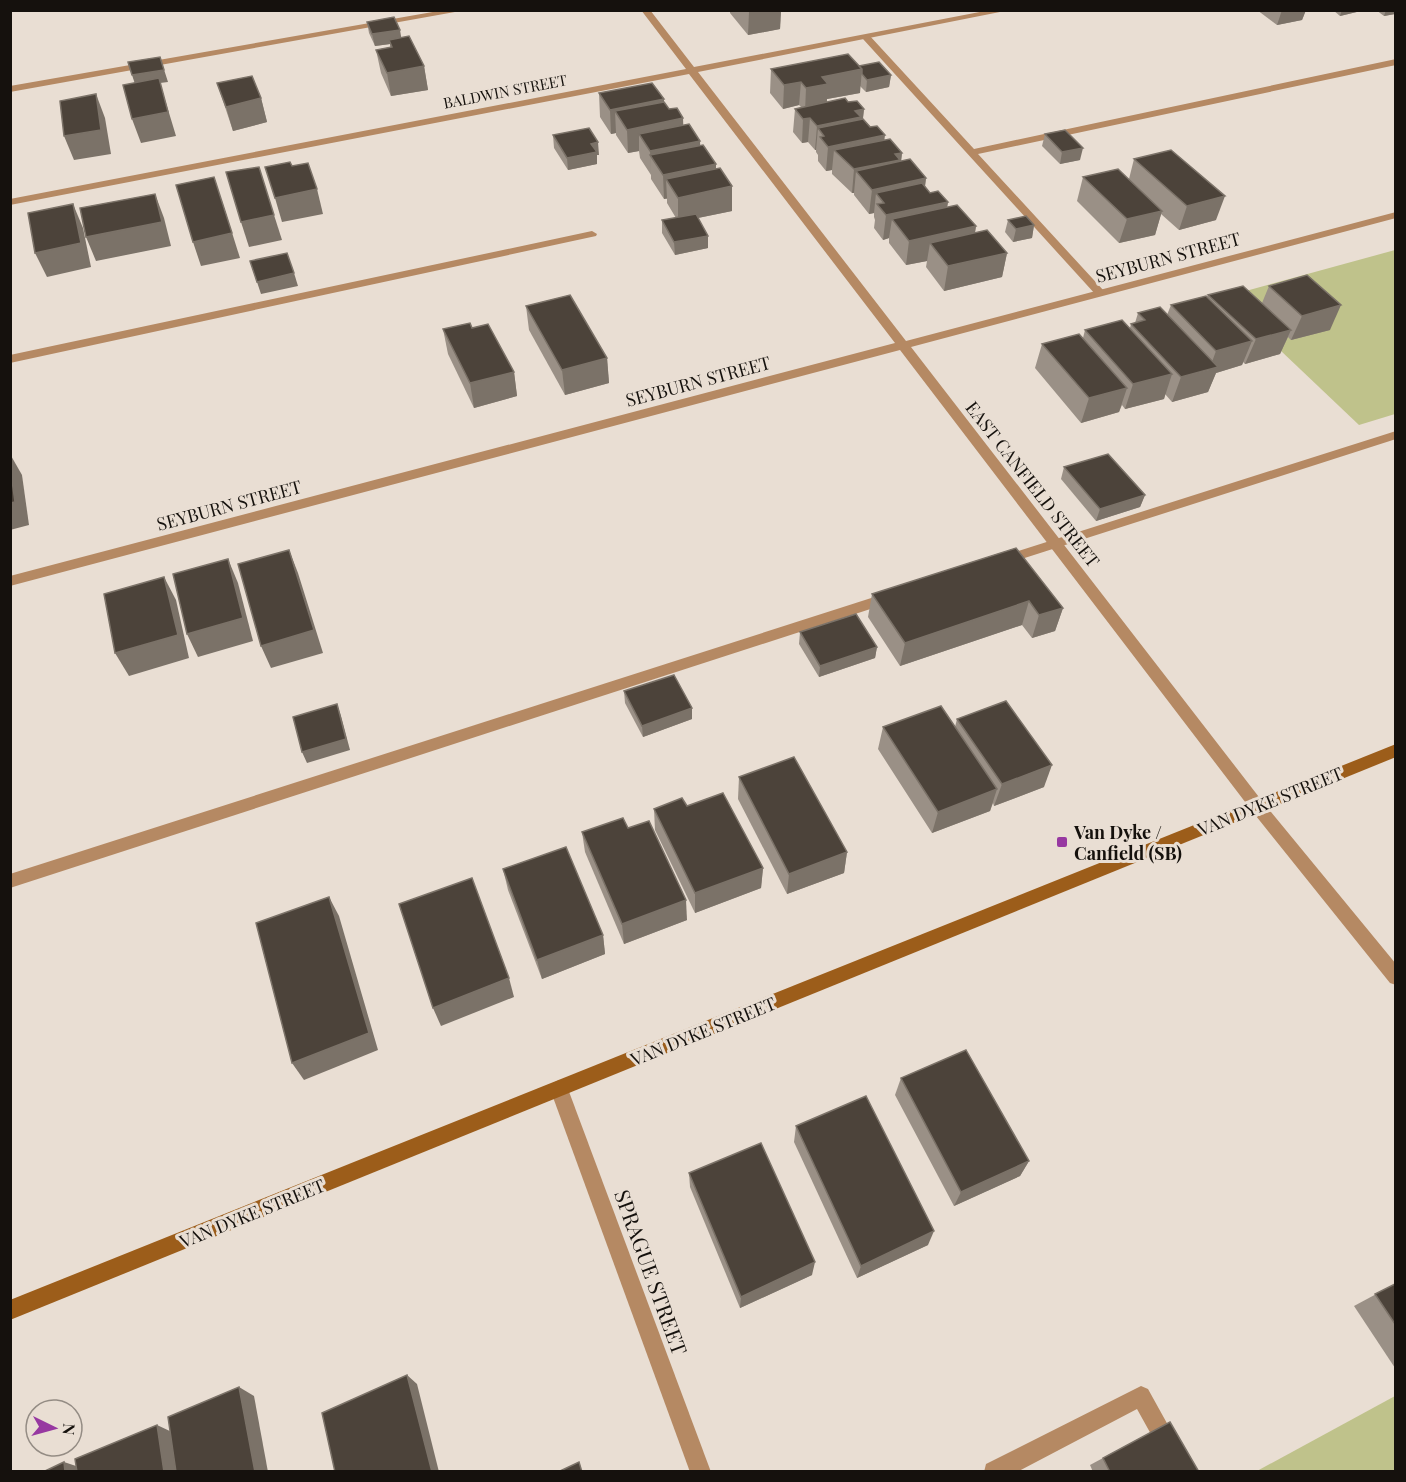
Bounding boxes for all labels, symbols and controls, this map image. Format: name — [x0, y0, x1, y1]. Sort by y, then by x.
street label: BALDWIN STREET — [441, 69, 569, 113]
street label: SEYBURN STREET — [1093, 226, 1243, 288]
street label: SEYBURN STREET — [623, 350, 773, 412]
street label: EAST CANFIELD STREET — [961, 396, 1105, 572]
street label: SEYBURN STREET — [154, 474, 304, 536]
street label: VAN DYKE STREET — [1193, 761, 1346, 841]
place label: Van Dyke / Canfield (SB) — [1073, 820, 1182, 865]
marker: Van Dyke / Canfield (SB) — [1055, 835, 1069, 849]
street label: VAN DYKE STREET — [626, 991, 779, 1071]
street label: VAN DYKE STREET — [175, 1173, 328, 1253]
street label: SPRAGUE STREET — [609, 1185, 695, 1359]
north arrow — [24, 1398, 84, 1458]
text: N — [58, 1423, 80, 1436]

